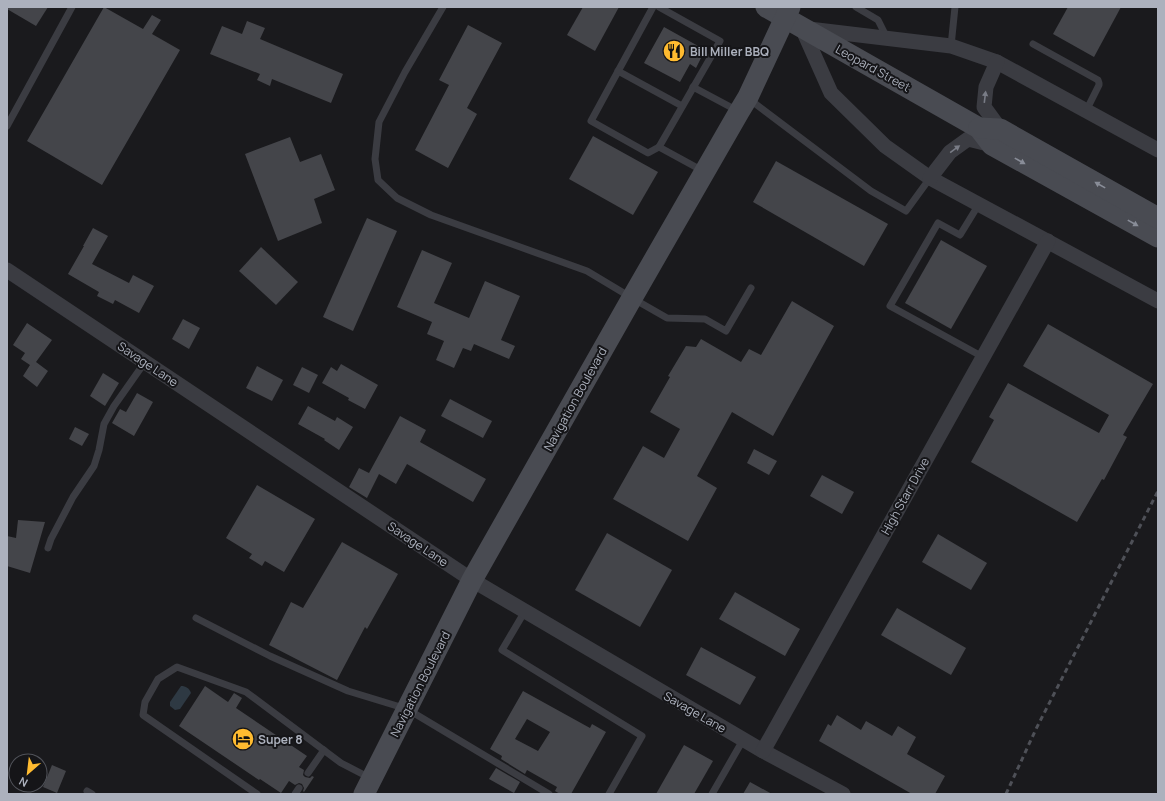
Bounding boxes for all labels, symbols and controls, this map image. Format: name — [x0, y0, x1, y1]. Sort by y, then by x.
restaurant icon: Bill Miller BBQ — [661, 38, 687, 64]
street label: Leopard Street — [833, 40, 914, 96]
place label: Bill Miller BBQ — [690, 43, 769, 60]
one-way arrow — [982, 91, 988, 103]
one-way arrow — [950, 144, 961, 153]
one-way arrow — [1014, 157, 1025, 164]
one-way arrow — [1094, 181, 1105, 188]
one-way arrow — [1128, 220, 1139, 227]
street label: Savage Lane — [114, 337, 182, 391]
street label: Navigation Boulevard — [539, 344, 611, 454]
street label: High Starr Drive — [877, 454, 933, 538]
street label: Savage Lane — [384, 517, 452, 571]
street label: Navigation Boulevard — [386, 628, 454, 740]
street label: Savage Lane — [661, 687, 729, 737]
hotel icon: Super 8 — [230, 726, 256, 752]
place label: Super 8 — [258, 731, 303, 748]
north arrow — [8, 753, 48, 793]
text: N — [16, 774, 30, 791]

